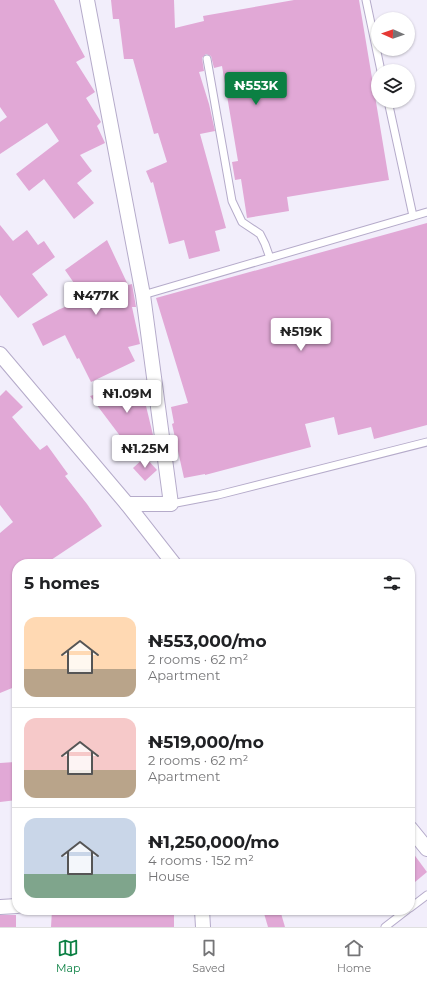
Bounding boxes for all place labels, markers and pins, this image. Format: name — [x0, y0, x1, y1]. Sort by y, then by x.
pin: ₦553K — [228, 72, 284, 106]
pin: ₦477K — [68, 282, 124, 316]
pin: ₦519K — [273, 318, 329, 352]
pin: ₦1.09M — [94, 380, 160, 414]
pin: ₦1.25M — [112, 435, 178, 469]

